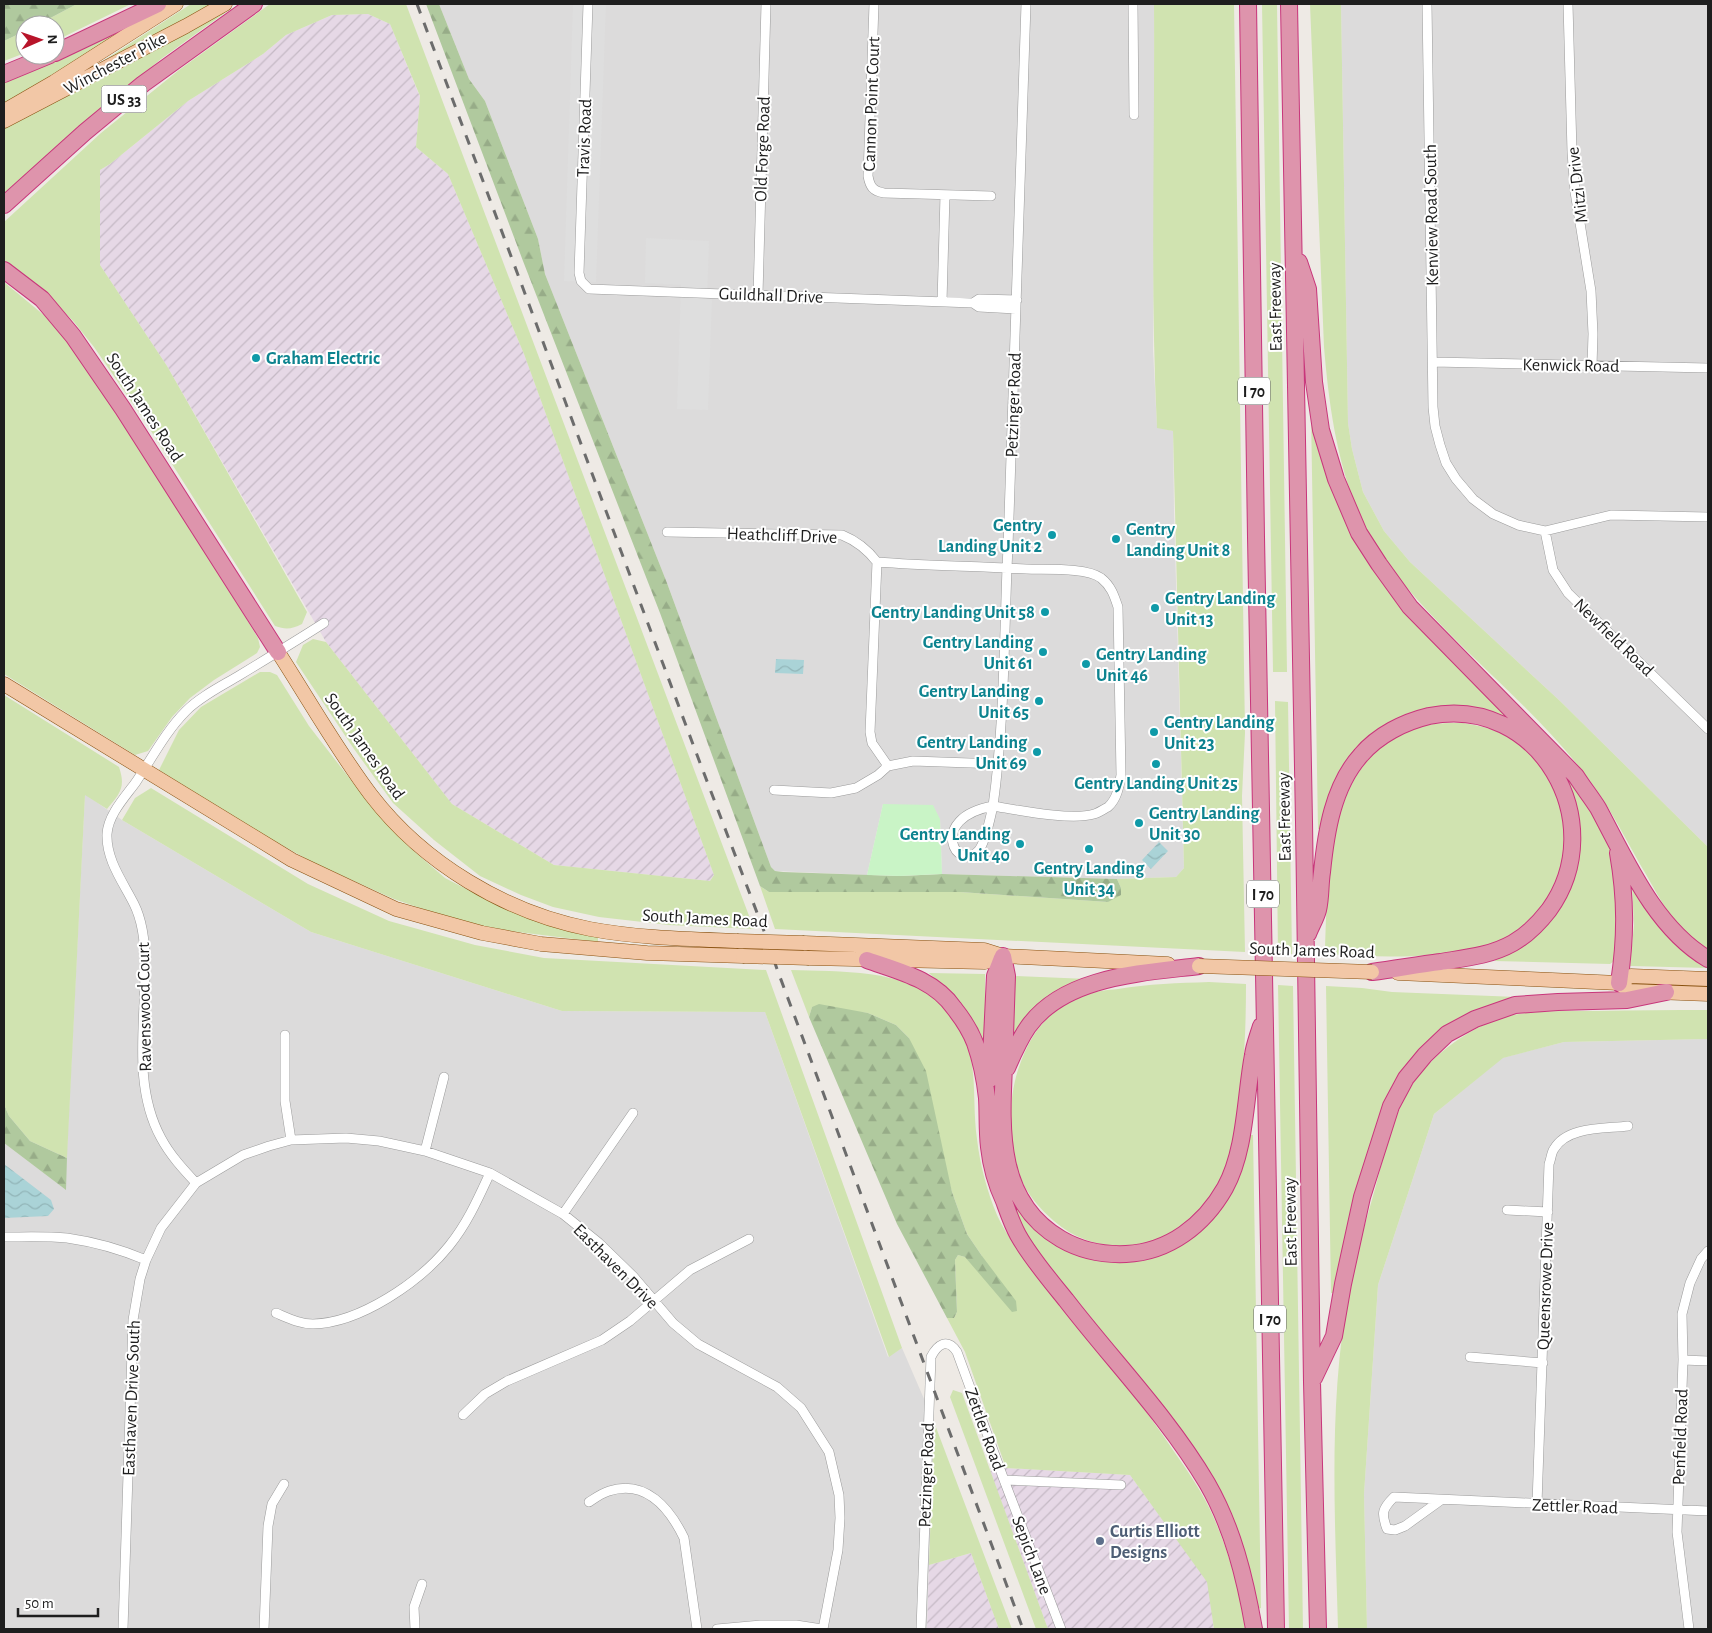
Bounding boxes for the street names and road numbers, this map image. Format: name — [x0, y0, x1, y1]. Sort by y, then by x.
street label: Winchester Pike — [61, 29, 170, 98]
street label: Cannon Point Court — [861, 36, 883, 172]
road number: US 33 — [102, 86, 146, 112]
street label: Old Forge Road — [752, 96, 774, 202]
street label: Travis Road — [575, 98, 595, 178]
street label: Kenview Road South — [1422, 144, 1442, 286]
street label: Mitzi Drive — [1564, 146, 1592, 224]
street label: East Freeway — [1266, 262, 1286, 352]
street label: Guildhall Drive — [718, 285, 824, 307]
street label: South James Road — [102, 350, 186, 465]
street label: Petzinger Road — [1003, 352, 1025, 458]
street label: Kenwick Road — [1522, 356, 1620, 376]
road number: I 70 — [1238, 378, 1270, 404]
street label: Heathcliff Drive — [726, 525, 838, 547]
street label: Newfield Road — [1570, 595, 1657, 680]
street label: South James Road — [321, 690, 408, 803]
street label: East Freeway — [1275, 772, 1295, 862]
road number: I 70 — [1247, 881, 1279, 908]
street label: South James Road — [642, 907, 768, 931]
street label: South James Road — [1249, 940, 1375, 962]
street label: Ravenswood Court — [135, 942, 155, 1072]
street label: East Freeway — [1281, 1177, 1301, 1267]
street label: Easthaven Drive — [569, 1221, 661, 1313]
street label: Queensrowe Drive — [1535, 1222, 1557, 1350]
road number: I 70 — [1254, 1306, 1286, 1332]
street label: Easthaven Drive South — [120, 1320, 144, 1476]
street label: Zettler Road — [961, 1386, 1007, 1473]
street label: Penfield Road — [1670, 1388, 1692, 1486]
street label: Petzinger Road — [916, 1422, 938, 1528]
street label: Zettler Road — [1532, 1497, 1618, 1517]
street label: Sepich Lane — [1008, 1514, 1054, 1597]

